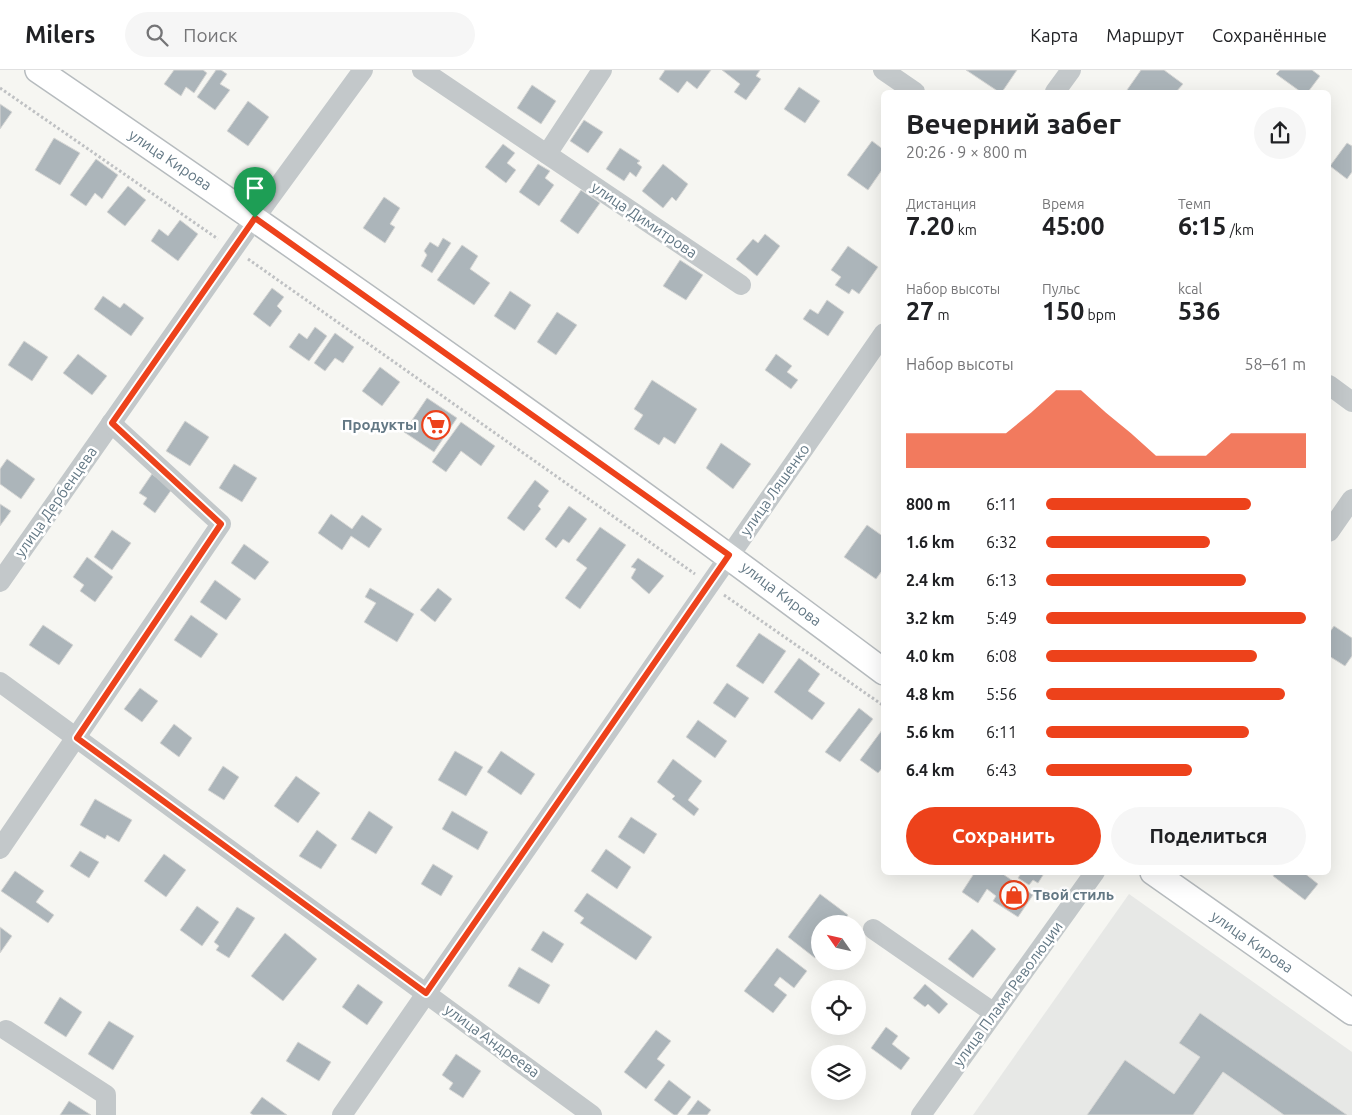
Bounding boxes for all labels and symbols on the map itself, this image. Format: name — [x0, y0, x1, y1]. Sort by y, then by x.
street label: улица Кирова — [126, 126, 215, 193]
pin — [234, 167, 276, 218]
street label: улица Димитрова — [588, 178, 700, 261]
supermarket icon: Продукты — [421, 410, 451, 440]
place label: Продукты — [342, 416, 417, 433]
street label: улица Ляшенко — [737, 440, 813, 539]
street label: улица Дербенцева — [11, 443, 100, 560]
street label: улица Кирова — [738, 558, 825, 629]
shop icon: Твой стиль — [999, 880, 1029, 910]
place label: Твой стиль — [1033, 886, 1114, 903]
street label: улица Кирова — [1208, 907, 1297, 976]
north arrow — [811, 915, 866, 970]
street label: улица Пламя Революции — [949, 918, 1066, 1069]
street label: улица Андреева — [442, 1000, 543, 1081]

